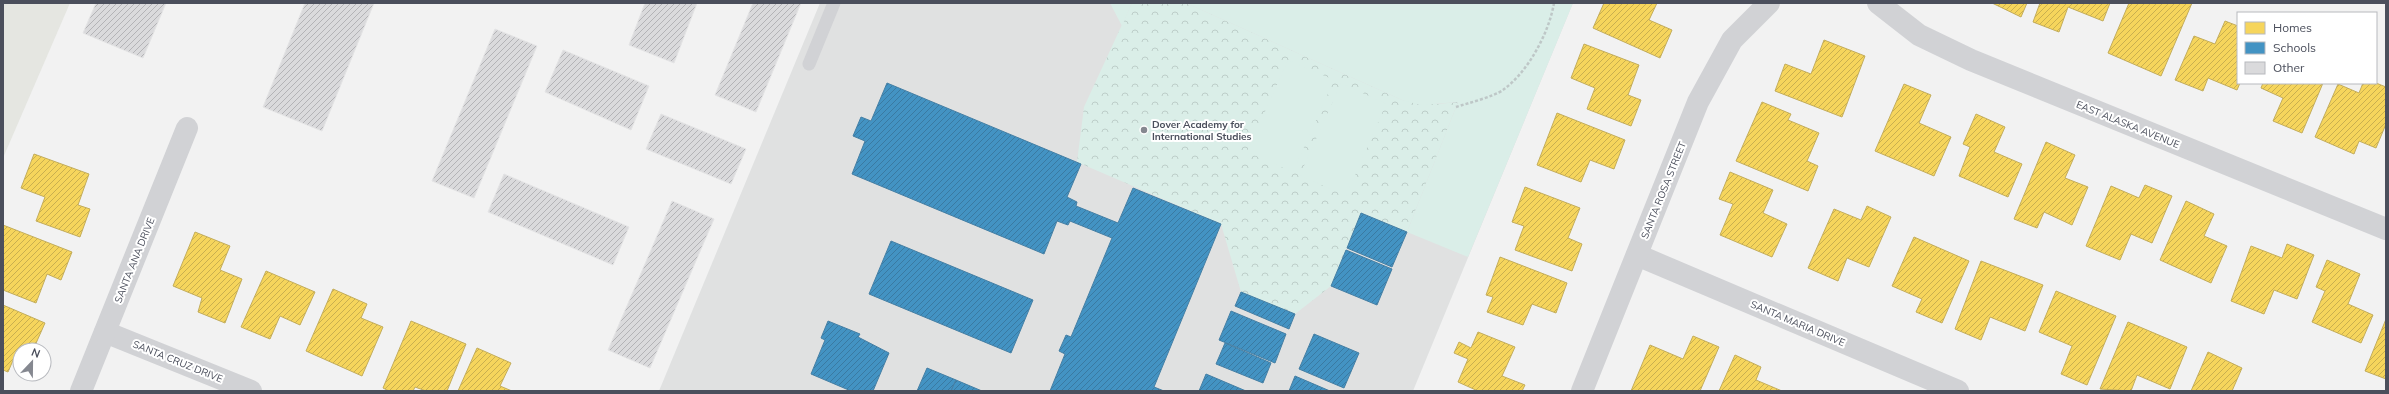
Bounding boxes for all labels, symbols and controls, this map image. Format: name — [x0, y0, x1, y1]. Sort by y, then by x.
legend — [2237, 12, 2377, 84]
text: Homes — [2273, 20, 2312, 35]
text: Schools — [2273, 40, 2316, 55]
text: Other — [2273, 60, 2305, 75]
street label: EAST ALASKA AVENUE — [2074, 98, 2181, 151]
place label: Dover Academy for International Studies — [1152, 118, 1252, 143]
marker: Dover Academy for International Studies — [1139, 125, 1149, 135]
street label: SANTA ROSA STREET — [1638, 140, 1689, 241]
street label: SANTA ANA DRIVE — [111, 216, 158, 305]
street label: SANTA MARIA DRIVE — [1749, 298, 1847, 349]
street label: SANTA CRUZ DRIVE — [131, 338, 225, 385]
north arrow — [12, 342, 52, 382]
text: N — [29, 345, 42, 361]

